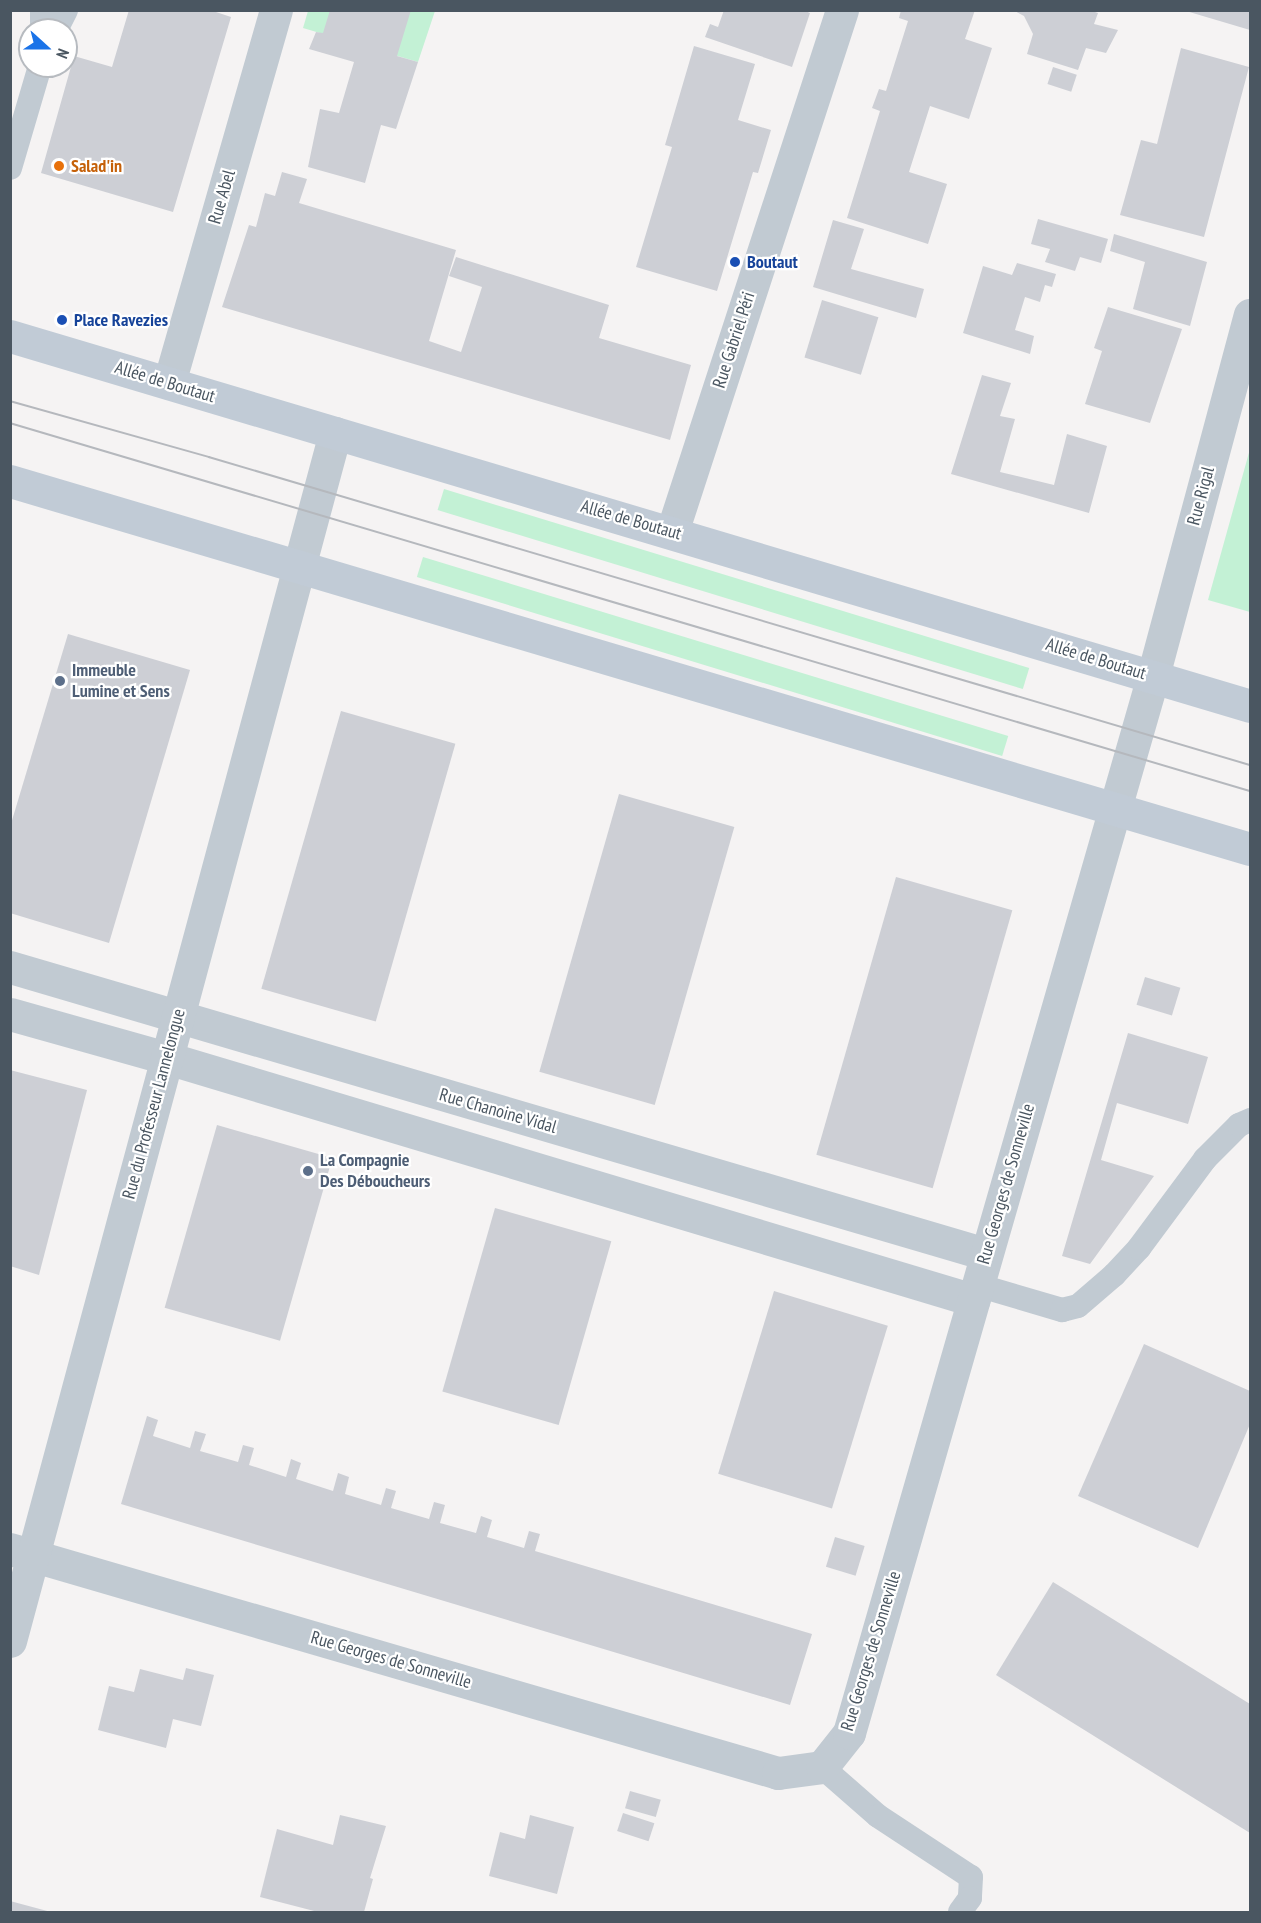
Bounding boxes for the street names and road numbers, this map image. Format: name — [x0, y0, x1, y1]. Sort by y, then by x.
street label: Rue Abel — [204, 167, 240, 227]
street label: Rue Gabriel Péri — [708, 289, 760, 391]
street label: Allée de Boutaut — [112, 357, 218, 407]
street label: Rue Rigal — [1183, 465, 1219, 527]
street label: Allée de Boutaut — [578, 495, 684, 545]
street label: Allée de Boutaut — [1043, 634, 1149, 684]
street label: Rue du Professeur Lannelongue — [118, 1007, 190, 1201]
street label: Rue Chanoine Vidal — [437, 1084, 559, 1138]
street label: Rue Georges de Sonneville — [973, 1101, 1039, 1267]
street label: Rue Georges de Sonneville — [836, 1569, 906, 1733]
street label: Rue Georges de Sonneville — [308, 1627, 474, 1693]

